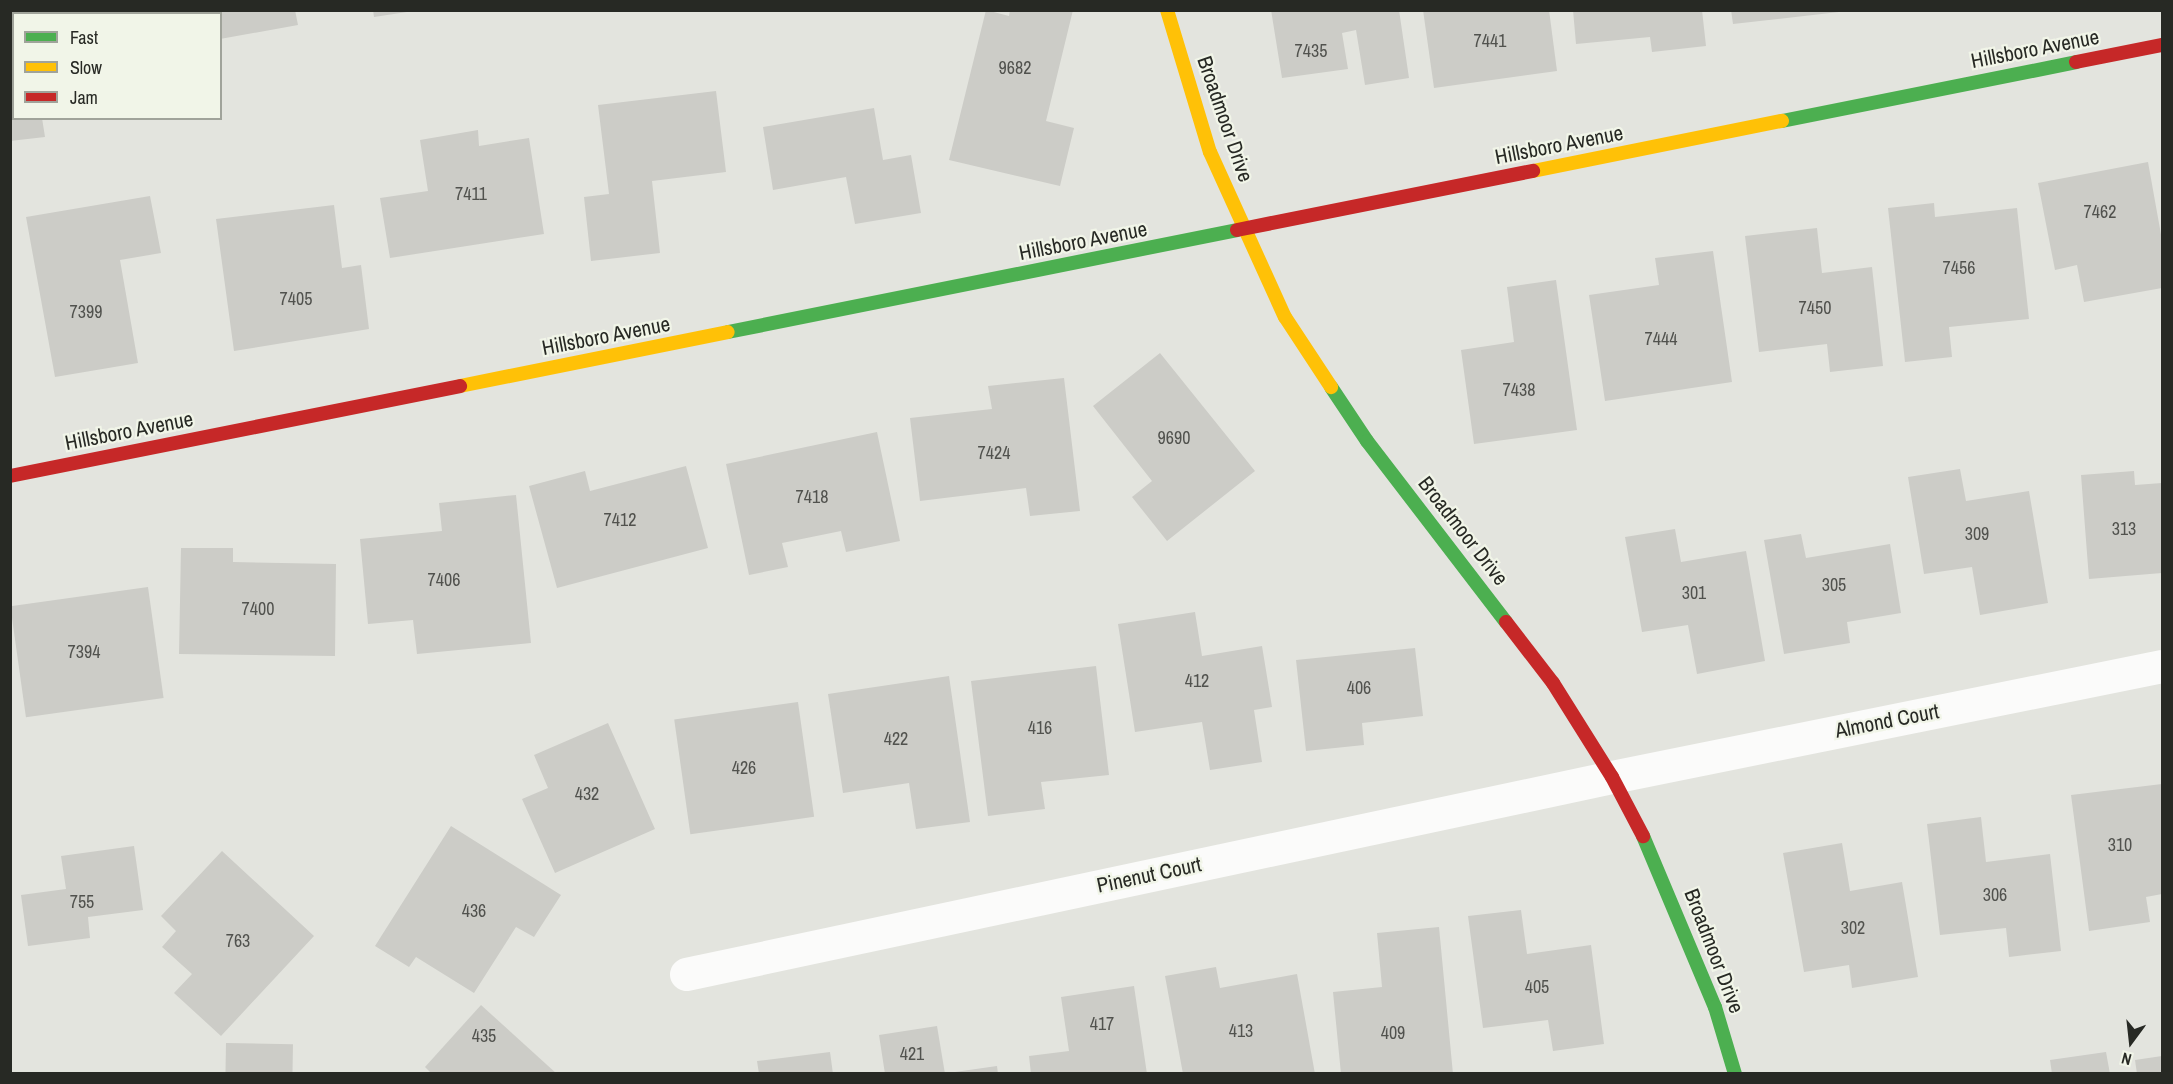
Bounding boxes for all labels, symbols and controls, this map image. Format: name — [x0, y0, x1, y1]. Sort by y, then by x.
legend — [12, 12, 222, 120]
street label: Hillsboro Avenue — [1968, 24, 2102, 74]
text: Fast — [70, 25, 98, 50]
house number: 7441 — [1474, 30, 1506, 52]
house number: 7435 — [1295, 40, 1327, 62]
street label: Broadmoor Drive — [1192, 53, 1258, 185]
text: Slow — [70, 55, 102, 80]
house number: 9682 — [999, 57, 1031, 79]
text: Jam — [70, 85, 98, 110]
street label: Hillsboro Avenue — [1492, 120, 1626, 170]
house number: 7411 — [455, 183, 487, 205]
house number: 7462 — [2084, 201, 2116, 223]
street label: Hillsboro Avenue — [1016, 216, 1150, 266]
house number: 7456 — [1943, 257, 1975, 279]
house number: 7405 — [280, 288, 312, 310]
house number: 7450 — [1799, 297, 1831, 319]
house number: 7399 — [70, 301, 102, 323]
street label: Hillsboro Avenue — [539, 311, 673, 361]
house number: 7444 — [1645, 328, 1677, 350]
house number: 7438 — [1503, 379, 1535, 401]
street label: Hillsboro Avenue — [62, 406, 196, 456]
house number: 9690 — [1158, 427, 1190, 449]
house number: 7424 — [978, 442, 1010, 464]
street label: Broadmoor Drive — [1413, 472, 1513, 590]
house number: 7418 — [796, 486, 828, 508]
house number: 7412 — [604, 509, 636, 531]
house number: 313 — [2112, 518, 2136, 540]
house number: 309 — [1965, 523, 1989, 545]
house number: 7406 — [428, 569, 460, 591]
house number: 305 — [1822, 574, 1846, 596]
house number: 301 — [1682, 582, 1706, 604]
house number: 7400 — [242, 598, 274, 620]
house number: 7394 — [68, 641, 100, 663]
house number: 412 — [1185, 670, 1209, 692]
house number: 406 — [1347, 677, 1371, 699]
street label: Almond Court — [1833, 699, 1941, 743]
house number: 416 — [1028, 717, 1052, 739]
house number: 422 — [884, 728, 908, 750]
house number: 426 — [732, 757, 756, 779]
house number: 432 — [575, 783, 599, 805]
house number: 310 — [2108, 834, 2132, 856]
street label: Pinenut Court — [1094, 852, 1204, 898]
house number: 306 — [1983, 884, 2007, 906]
street label: Broadmoor Drive — [1679, 885, 1749, 1017]
house number: 755 — [70, 891, 94, 913]
house number: 436 — [462, 900, 486, 922]
house number: 302 — [1841, 917, 1865, 939]
house number: 763 — [226, 930, 250, 952]
house number: 405 — [1525, 976, 1549, 998]
north arrow — [2101, 1012, 2161, 1072]
house number: 417 — [1090, 1013, 1114, 1035]
house number: 413 — [1229, 1020, 1253, 1042]
house number: 409 — [1381, 1022, 1405, 1044]
house number: 435 — [472, 1025, 496, 1047]
house number: 421 — [900, 1043, 924, 1065]
text: N — [2119, 1048, 2134, 1071]

